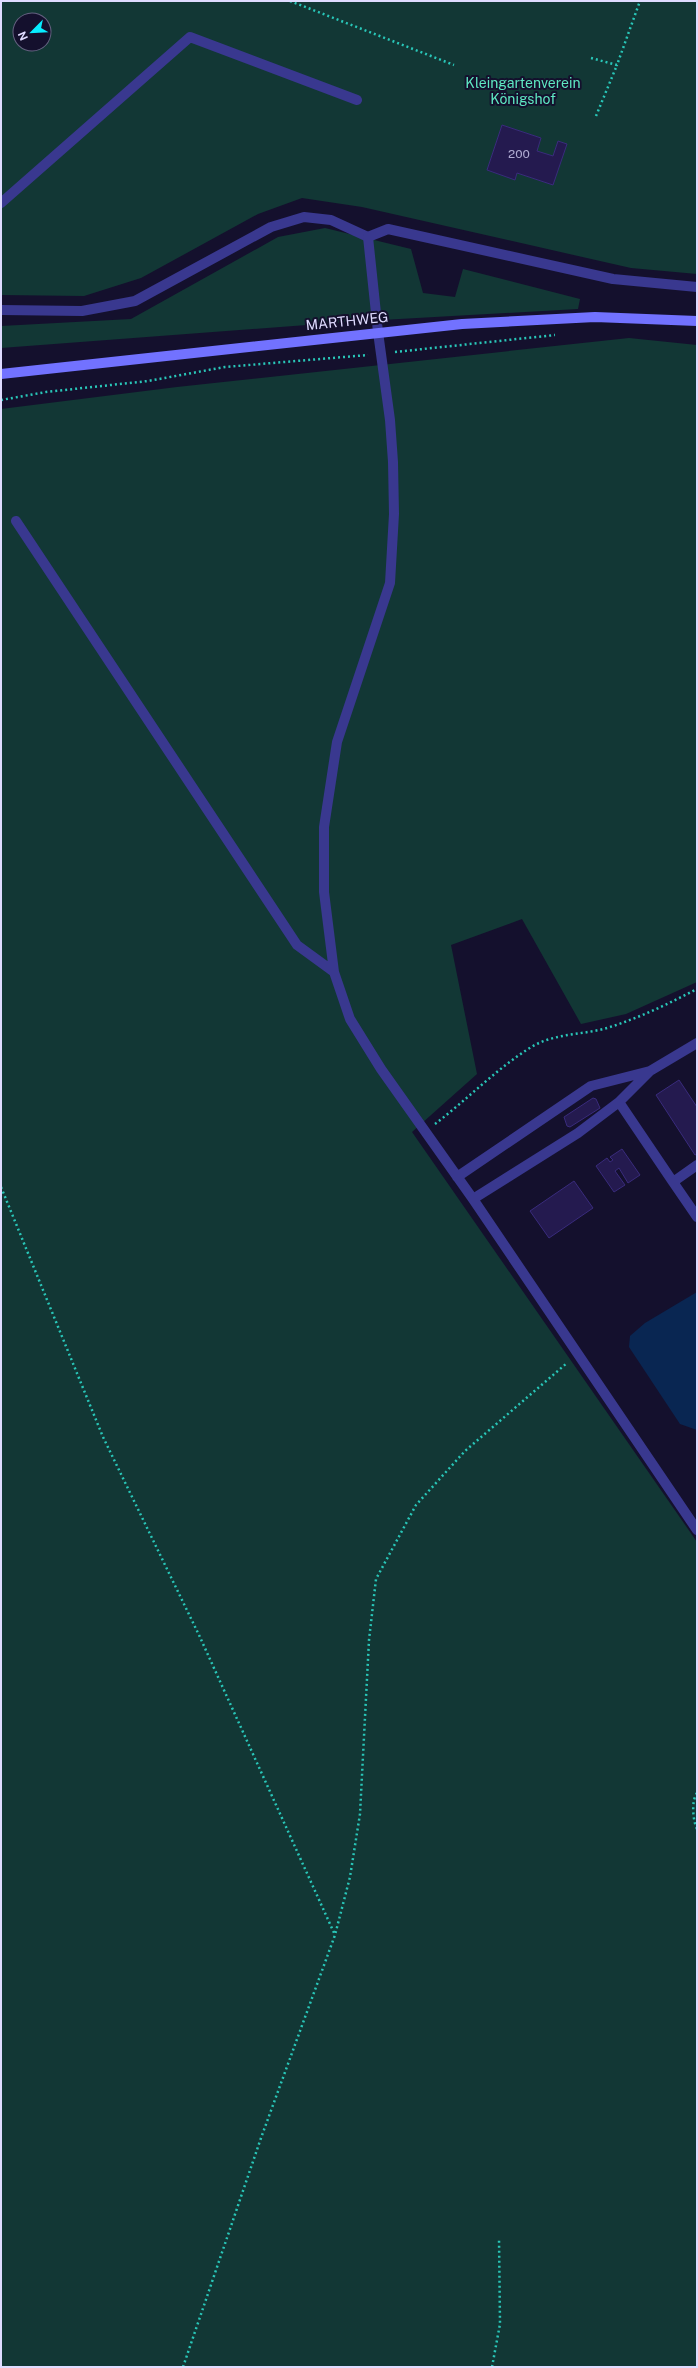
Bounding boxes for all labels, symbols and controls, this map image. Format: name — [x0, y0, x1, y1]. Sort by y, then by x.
north arrow — [12, 12, 52, 52]
text: N — [16, 30, 30, 42]
park label: Kleingartenverein Königshof — [465, 75, 581, 107]
house number: 200 — [508, 147, 530, 161]
street label: MARTHWEG — [305, 309, 389, 333]

